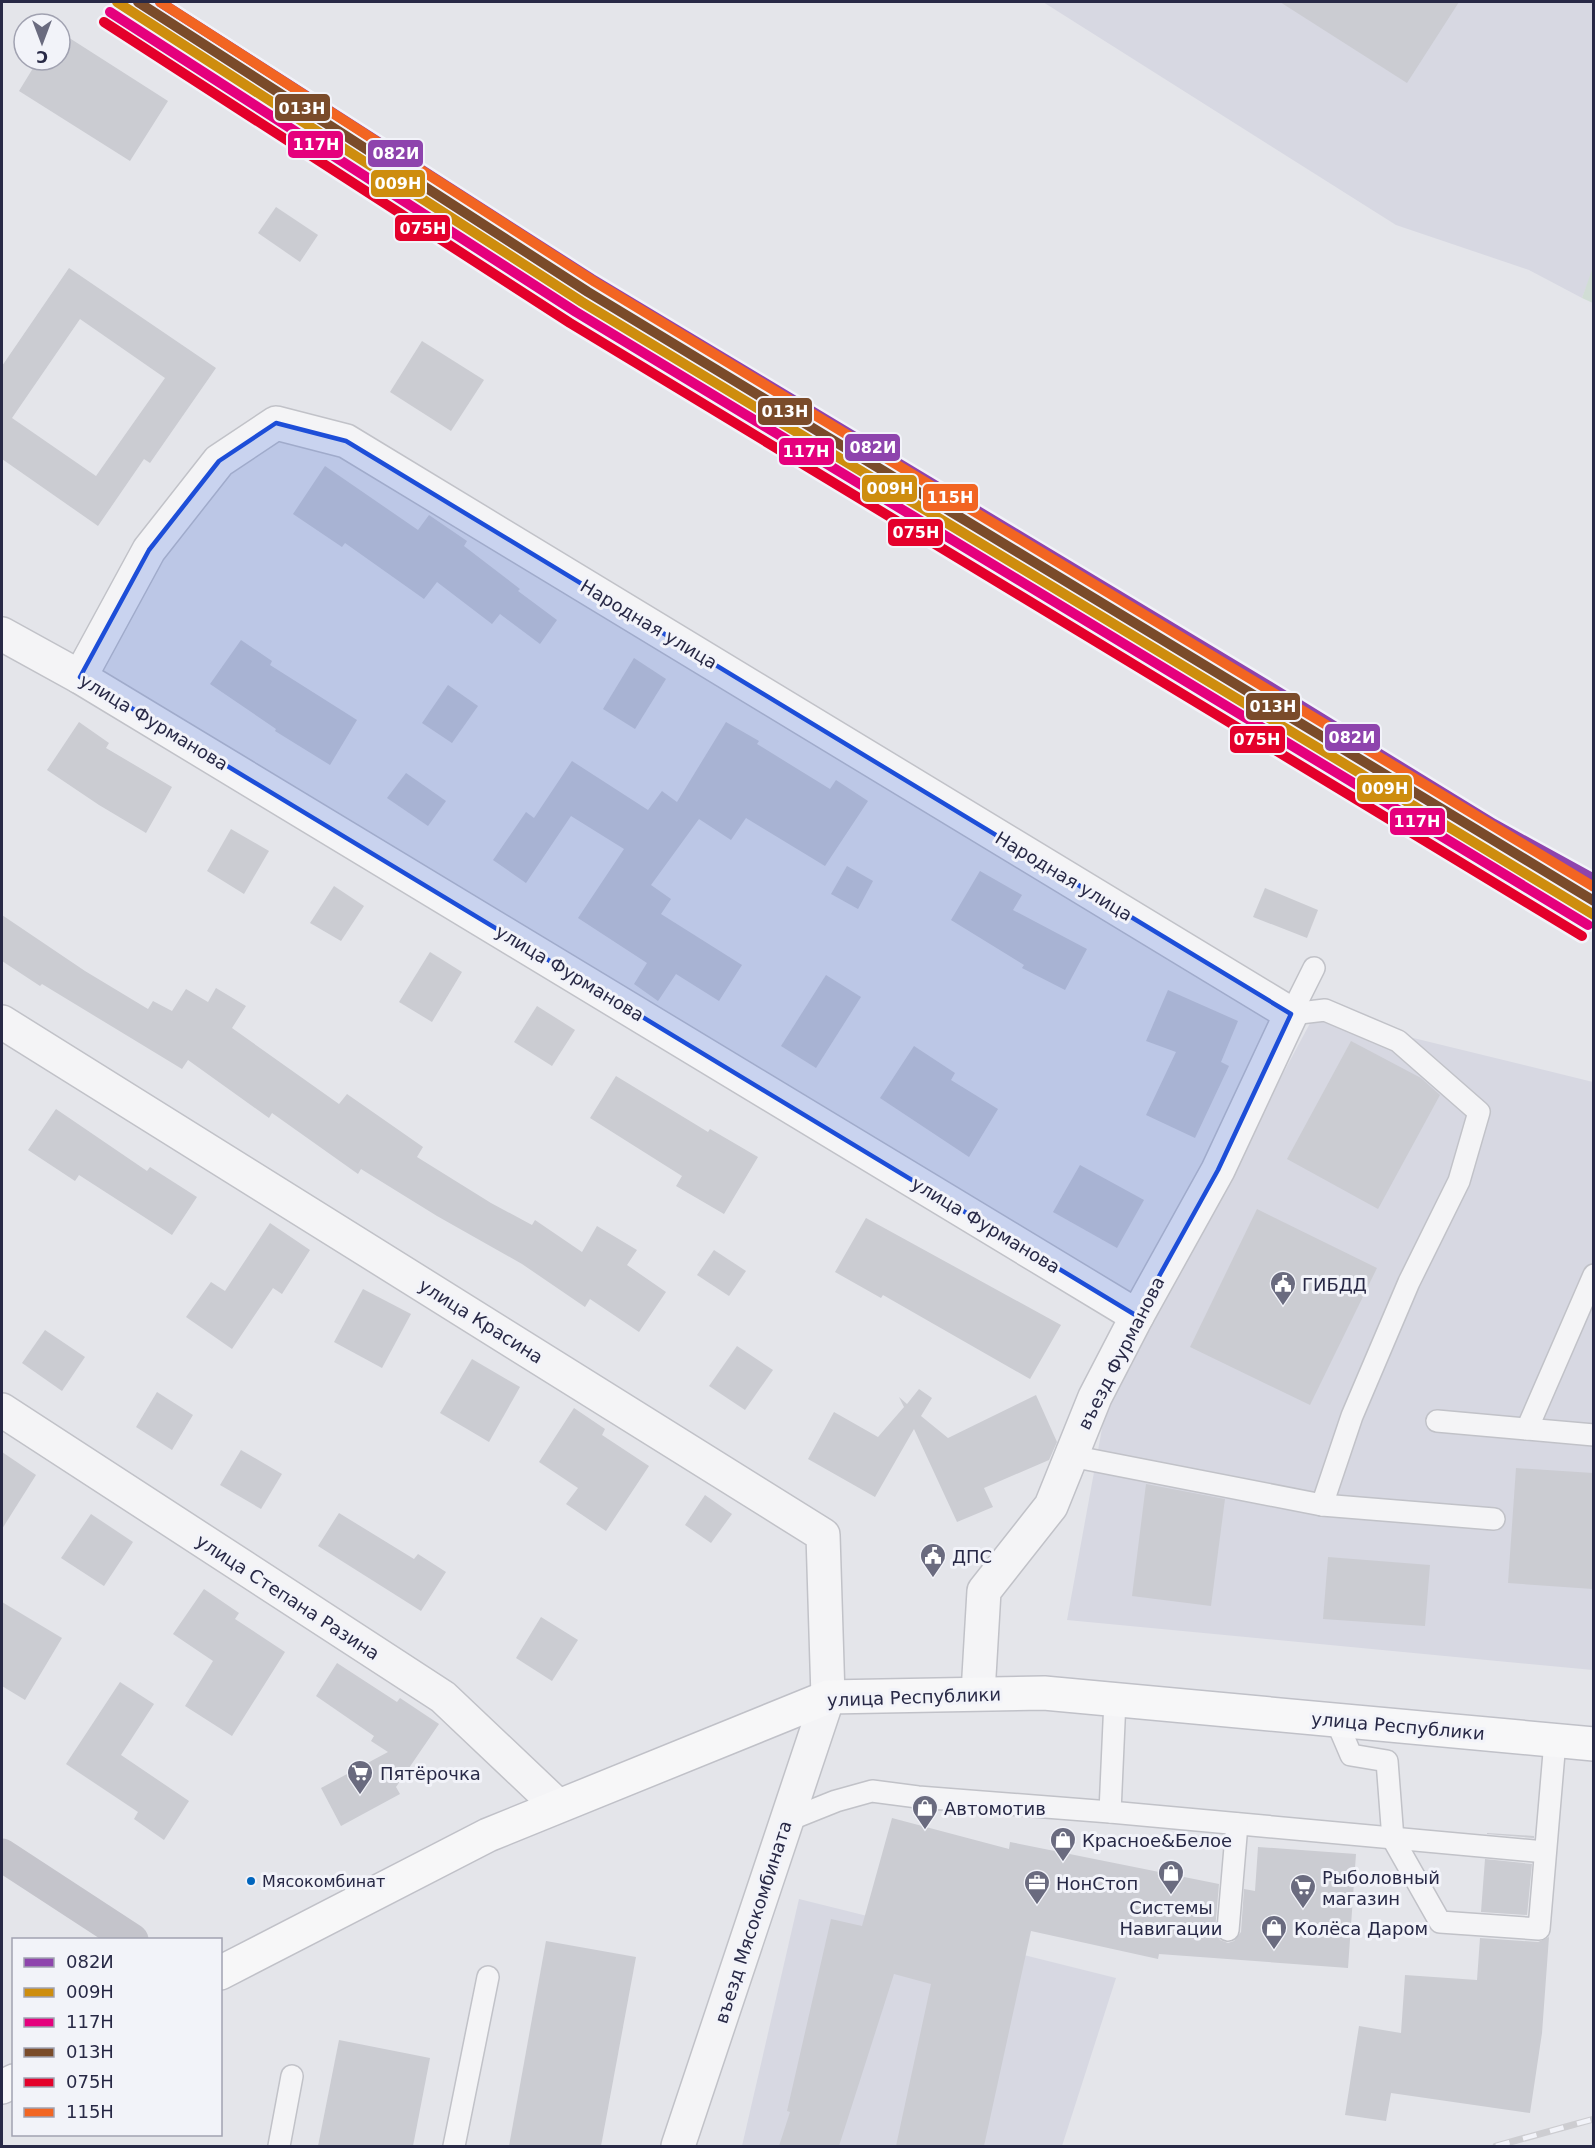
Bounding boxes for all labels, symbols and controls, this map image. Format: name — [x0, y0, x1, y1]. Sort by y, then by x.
north arrow — [12, 12, 72, 72]
text: С — [36, 47, 48, 66]
line badge: 013Н — [274, 93, 331, 122]
text: 013Н — [279, 99, 325, 118]
line badge: 117Н — [287, 130, 344, 159]
text: 117Н — [293, 135, 339, 154]
line badge: 082И — [367, 139, 424, 168]
text: 082И — [373, 144, 419, 163]
line badge: 009Н — [370, 169, 426, 198]
text: 009Н — [375, 174, 421, 193]
line badge: 075Н — [394, 214, 451, 242]
text: 075Н — [400, 219, 446, 238]
line badge: 013Н — [757, 397, 813, 426]
text: 013Н — [762, 402, 808, 421]
line badge: 082И — [844, 433, 901, 462]
line badge: 117Н — [778, 437, 835, 466]
text: 082И — [850, 438, 896, 457]
text: 117Н — [783, 442, 829, 461]
line badge: 009Н — [861, 474, 918, 503]
text: 009Н — [867, 479, 913, 498]
line badge: 115Н — [922, 483, 979, 512]
text: 115Н — [927, 488, 973, 507]
line badge: 075Н — [887, 518, 944, 547]
text: 075Н — [893, 523, 939, 542]
street label: Народная улица — [577, 575, 721, 673]
street label: улица Фурманова — [76, 669, 232, 775]
line badge: 013Н — [1245, 692, 1301, 721]
text: 013Н — [1250, 697, 1296, 716]
line badge: 082И — [1324, 723, 1381, 752]
line badge: 075Н — [1229, 725, 1286, 754]
text: 082И — [1329, 728, 1375, 747]
text: 075Н — [1234, 730, 1280, 749]
line badge: 009Н — [1356, 774, 1413, 803]
text: 009Н — [1362, 779, 1408, 798]
line badge: 117Н — [1389, 807, 1446, 836]
text: 117Н — [1394, 812, 1440, 831]
street label: Народная улица — [992, 827, 1136, 925]
street label: улица Фурманова — [492, 920, 648, 1026]
street label: улица Фурманова — [908, 1172, 1064, 1278]
public building icon: ГИБДД — [1268, 1269, 1298, 1307]
street label: въезд Фурманова — [1073, 1273, 1169, 1433]
street label: улица Красина — [415, 1274, 547, 1368]
place label: ГИБДД — [1302, 1274, 1367, 1295]
street label: улица Степана Разина — [192, 1530, 384, 1664]
public building icon: ДПС — [918, 1541, 948, 1579]
place label: ДПС — [952, 1546, 992, 1567]
street label: улица Республики — [827, 1683, 1001, 1711]
street label: улица Республики — [1310, 1708, 1486, 1744]
supermarket icon: Пятёрочка — [345, 1758, 375, 1796]
place label: Пятёрочка — [380, 1763, 481, 1784]
shop icon: Автомотив — [910, 1793, 940, 1831]
place label: Автомотив — [944, 1798, 1046, 1819]
street label: въезд Мясокомбината — [710, 1818, 796, 2026]
shop icon: Красное&Белое — [1048, 1825, 1078, 1863]
place label: Красное&Белое — [1082, 1830, 1232, 1851]
shop icon: Системы Навигации — [1156, 1858, 1186, 1896]
place label: Рыболовный магазин — [1322, 1867, 1440, 1909]
office icon: НонСтоп — [1022, 1868, 1052, 1906]
place label: Мясокомбинат — [262, 1872, 385, 1891]
supermarket icon: Рыболовный магазин — [1288, 1872, 1318, 1910]
place label: НонСтоп — [1056, 1873, 1138, 1894]
marker: Мясокомбинат — [245, 1875, 257, 1887]
place label: Системы Навигации — [1119, 1897, 1223, 1939]
shop icon: Колёса Даром — [1259, 1913, 1289, 1951]
place label: Колёса Даром — [1294, 1918, 1428, 1939]
legend — [12, 1938, 222, 2136]
text: 082И — [66, 1951, 114, 1972]
text: 009Н — [66, 1981, 114, 2002]
text: 117Н — [66, 2011, 114, 2032]
text: 013Н — [66, 2041, 114, 2062]
text: 075Н — [66, 2071, 114, 2092]
text: 115Н — [66, 2101, 114, 2122]

